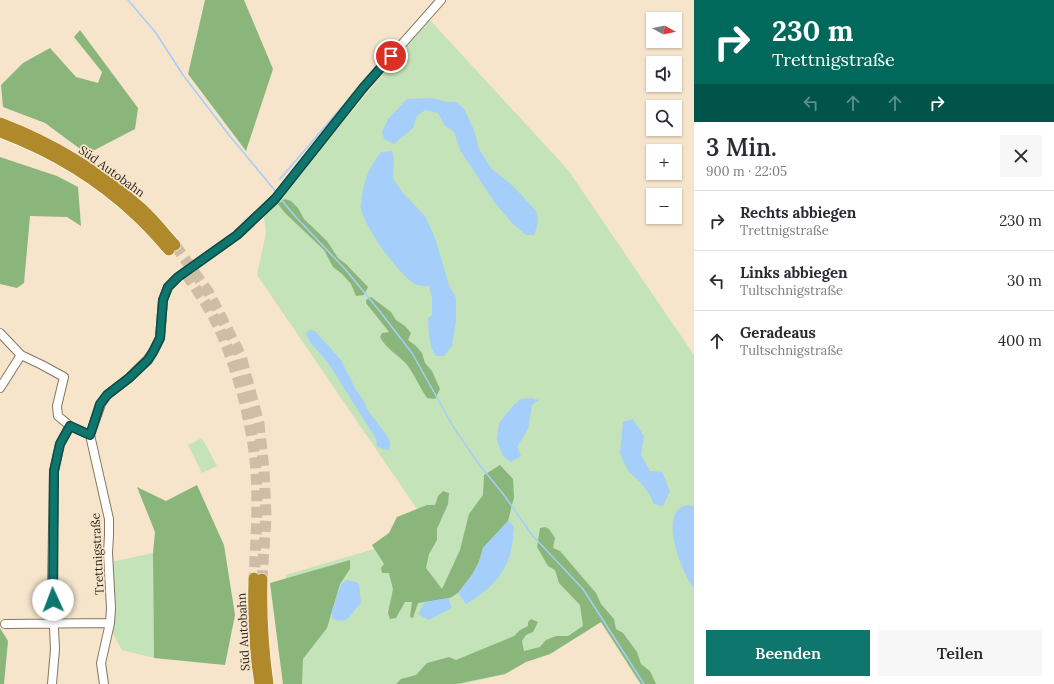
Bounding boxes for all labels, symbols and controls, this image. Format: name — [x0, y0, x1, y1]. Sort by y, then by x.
north arrow — [646, 12, 682, 48]
map controls — [646, 12, 682, 224]
text: 230 m — [772, 13, 854, 49]
icon: right — [706, 16, 758, 68]
pin — [374, 39, 408, 73]
icon: arrive — [380, 45, 402, 67]
text: Trettnigstraße — [772, 48, 895, 71]
button: sound — [646, 56, 682, 92]
icon: left — [800, 92, 822, 114]
icon: ahead — [842, 92, 864, 114]
icon: ahead — [884, 92, 906, 114]
icon: right — [926, 92, 948, 114]
button: search — [646, 100, 682, 136]
text: 3 Min. — [706, 132, 777, 163]
button: close — [1000, 135, 1042, 177]
street label: Süd Autobahn — [76, 142, 148, 200]
button: + — [646, 144, 682, 180]
text: 900 m · 22:05 — [706, 163, 787, 180]
button: − — [646, 188, 682, 224]
text: Rechts abbiegen — [740, 203, 856, 222]
icon: right — [706, 210, 728, 232]
text: 230 m — [999, 211, 1042, 230]
text: Trettnigstraße — [740, 222, 829, 239]
text: Links abbiegen — [740, 263, 848, 282]
icon: left — [706, 270, 728, 292]
text: 30 m — [1007, 271, 1042, 290]
text: Tultschnigstraße — [740, 282, 843, 299]
text: Geradeaus — [740, 323, 816, 342]
icon: ahead — [706, 330, 728, 352]
text: 400 m — [998, 331, 1042, 350]
text: Tultschnigstraße — [740, 342, 843, 359]
street label: Trettnigstraße — [87, 512, 107, 595]
position arrow — [32, 579, 74, 621]
street label: Süd Autobahn — [233, 593, 253, 671]
button: Beenden — [706, 630, 870, 676]
button: Teilen — [878, 630, 1042, 676]

